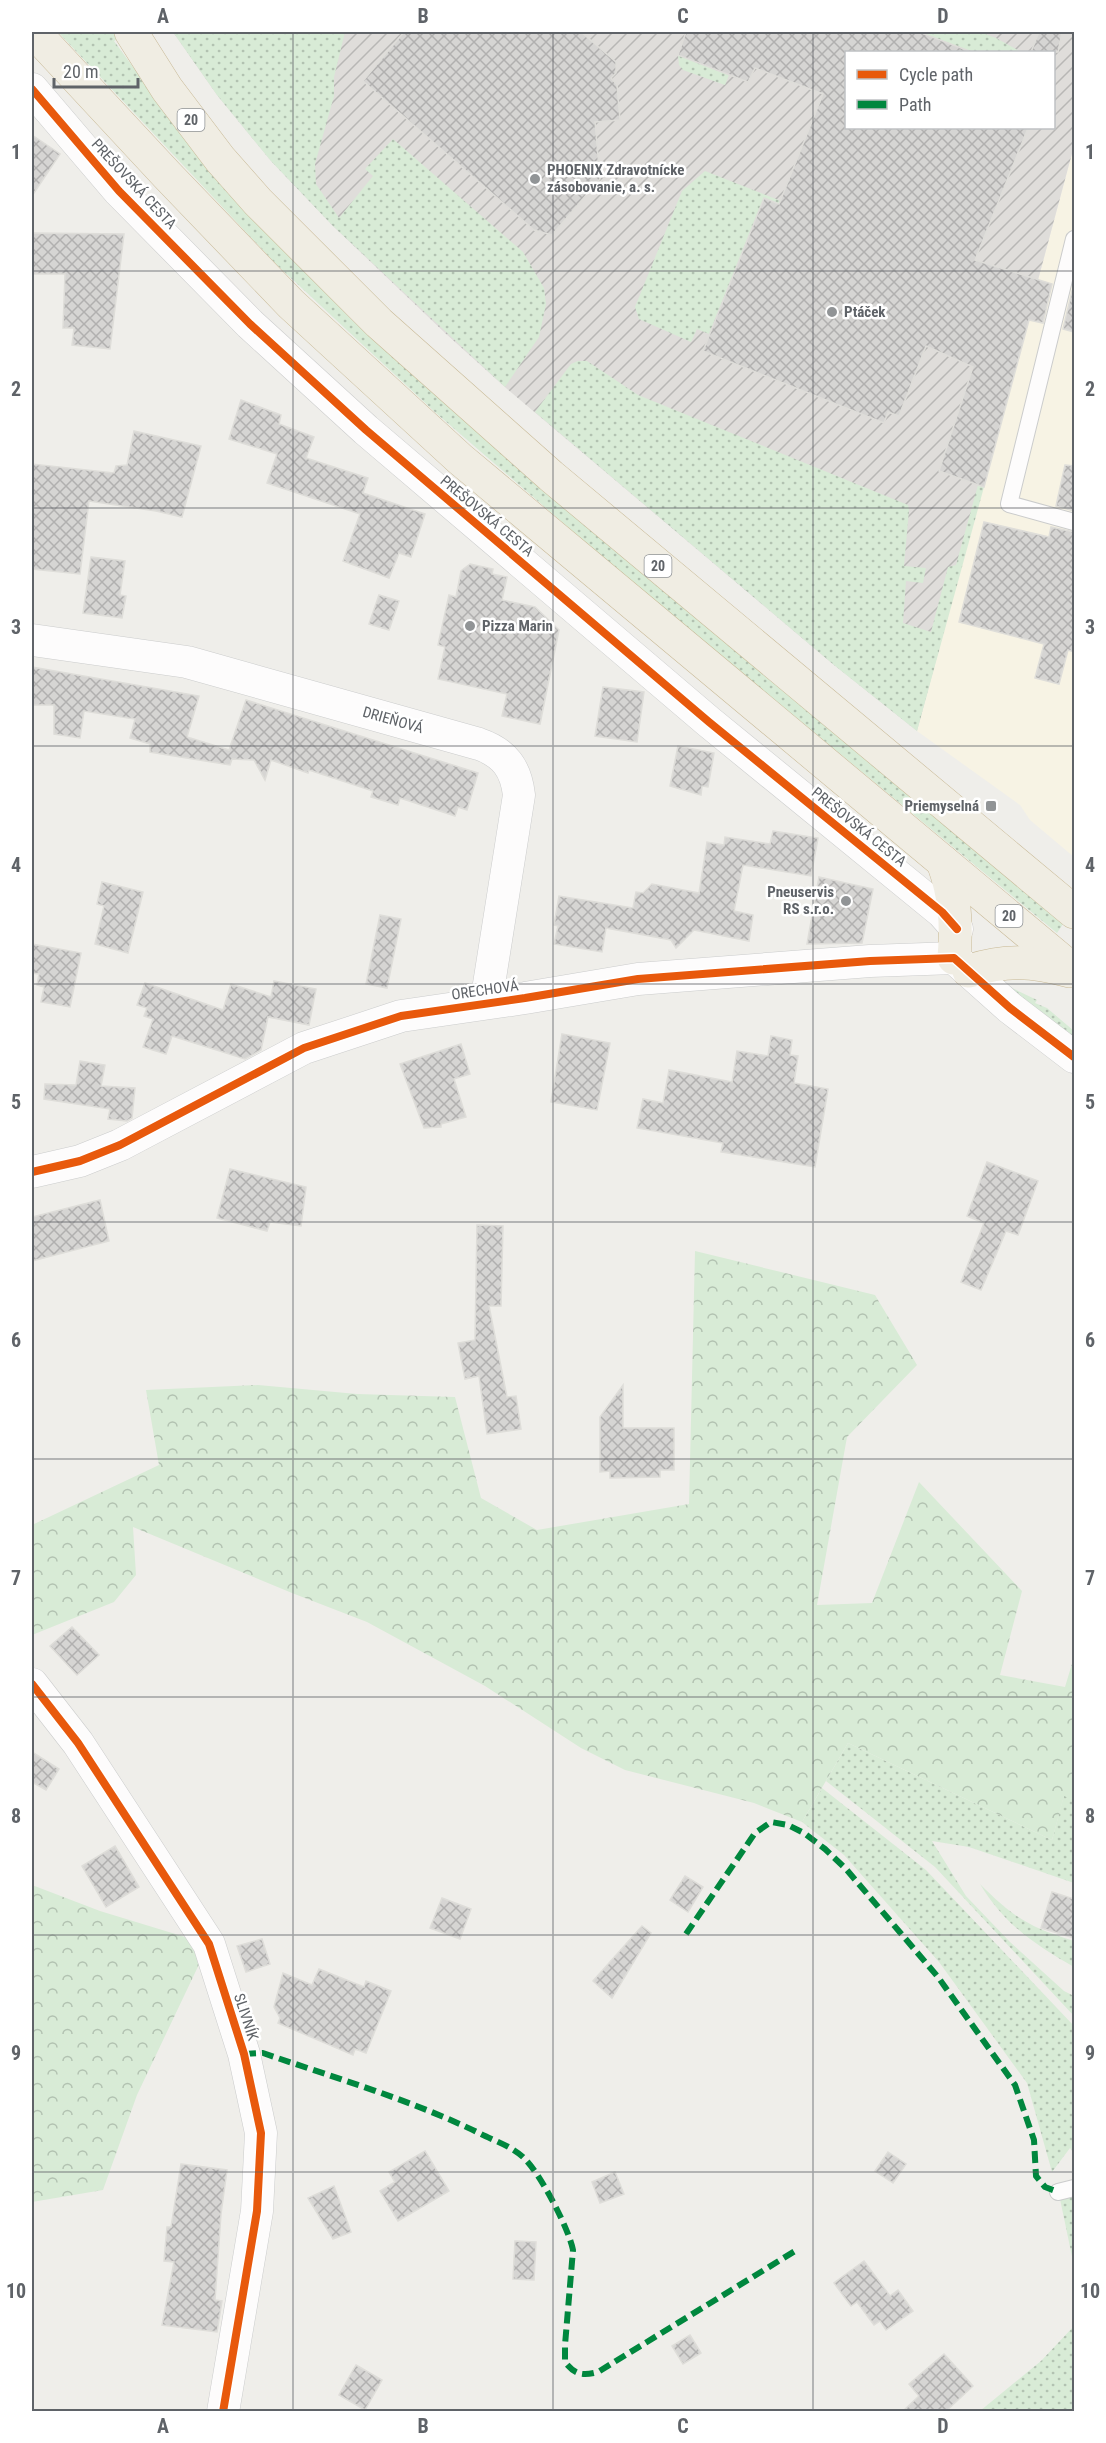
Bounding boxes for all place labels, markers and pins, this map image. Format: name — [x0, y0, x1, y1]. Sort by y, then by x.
place label: PHOENIX Zdravotnícke zásobovanie, a. s. — [547, 161, 684, 196]
marker: PHOENIX Zdravotnícke zásobovanie, a. s. — [528, 172, 542, 186]
place label: Ptáček — [844, 303, 886, 321]
marker: Ptáček — [825, 305, 839, 319]
place label: Pizza Marin — [482, 617, 553, 635]
marker: Pizza Marin — [463, 619, 477, 633]
place label: Priemyselná — [905, 797, 979, 815]
marker: Priemyselná — [984, 799, 998, 813]
place label: Pneuservis RS s.r.o. — [767, 883, 834, 918]
marker: Pneuservis RS s.r.o. — [839, 894, 853, 908]

